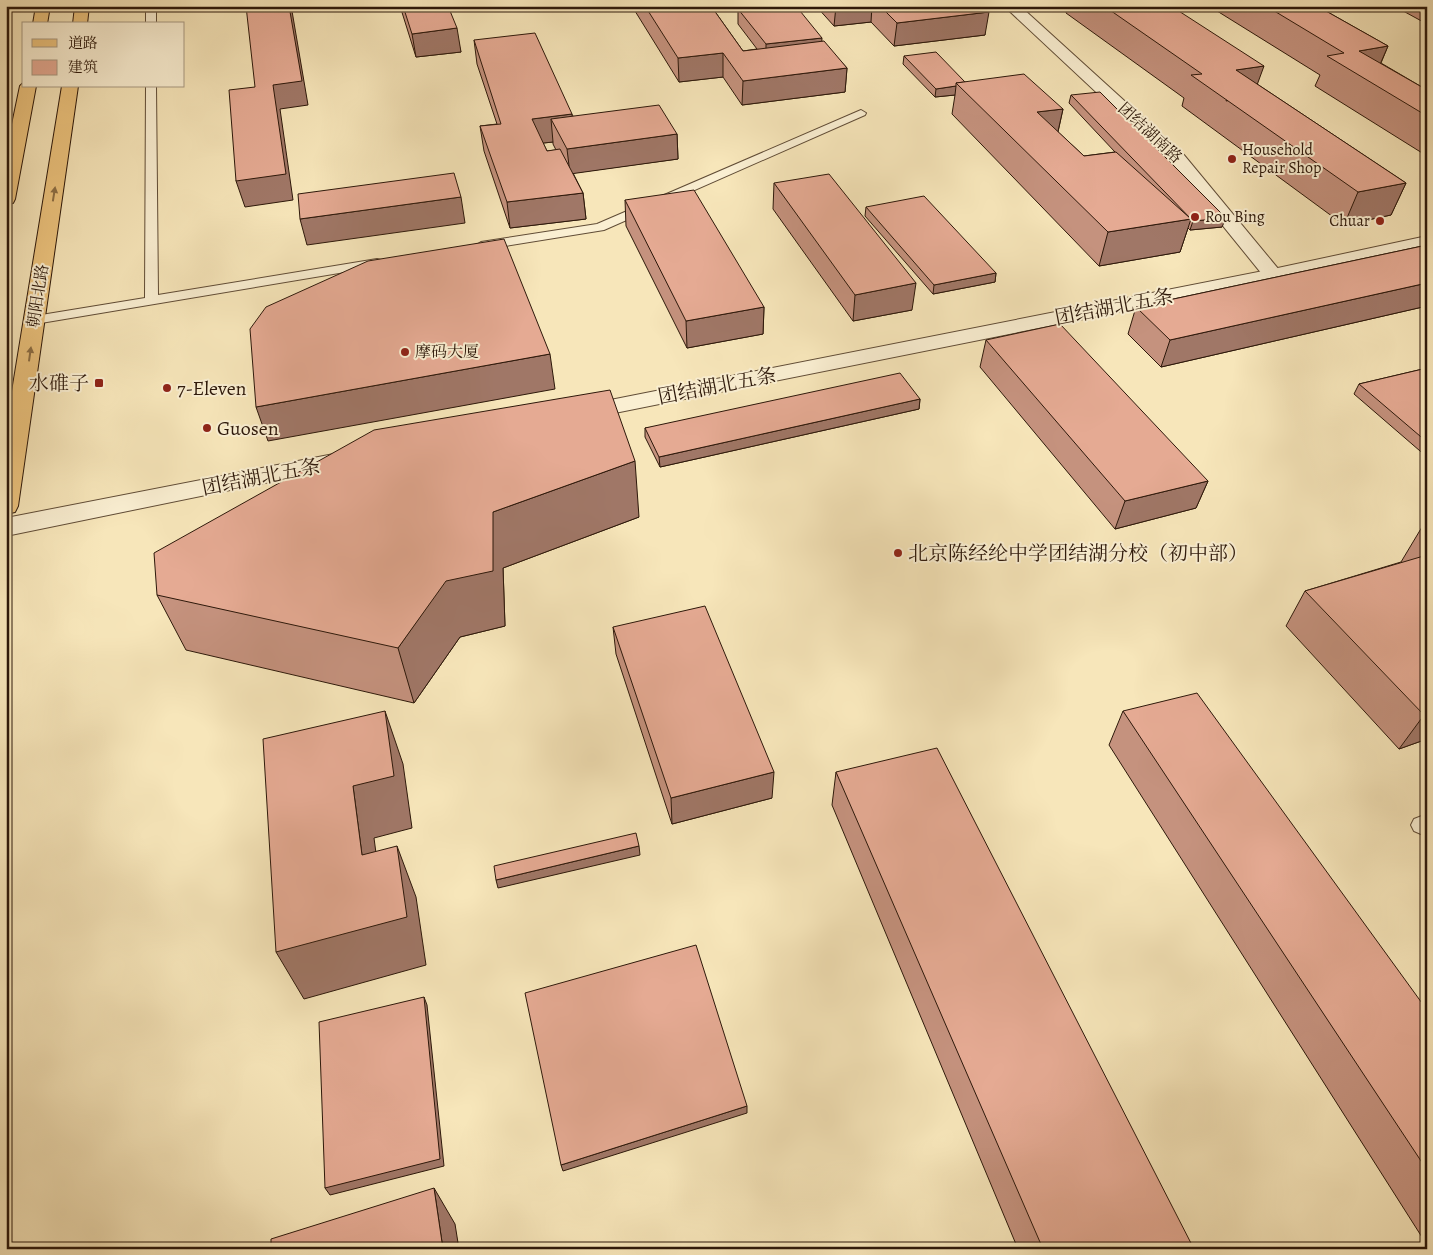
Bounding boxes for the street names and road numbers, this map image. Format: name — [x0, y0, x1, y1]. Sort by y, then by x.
street label: 团结湖南路 — [1113, 98, 1187, 168]
street label: 朝阳北路 — [22, 263, 54, 329]
street label: 团结湖北五条 — [1053, 282, 1175, 332]
street label: 团结湖北五条 — [656, 361, 778, 411]
street label: 团结湖北五条 — [200, 452, 322, 502]

